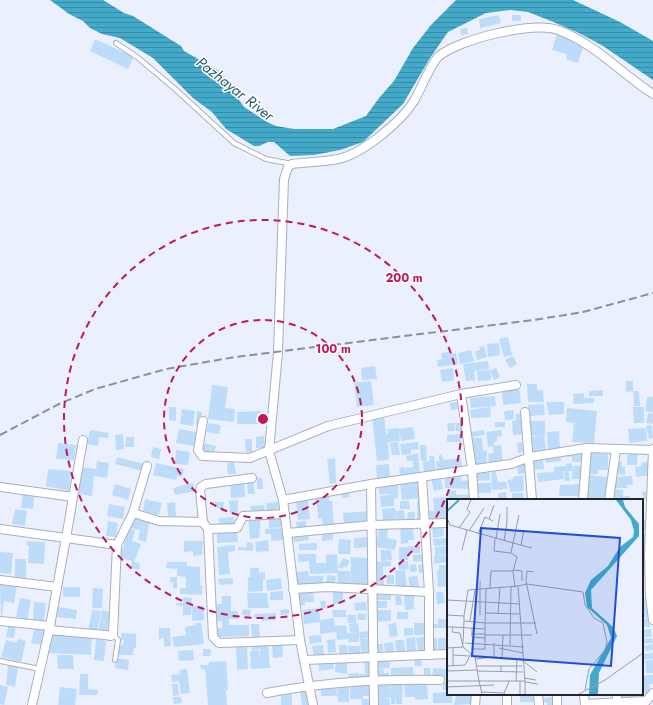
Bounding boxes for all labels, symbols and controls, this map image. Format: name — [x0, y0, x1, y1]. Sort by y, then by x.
water label: Pazhayar River — [192, 52, 279, 127]
text: 200 m — [385, 269, 423, 287]
text: 100 m — [315, 340, 351, 358]
centre of rings — [256, 412, 270, 426]
inset map — [447, 499, 643, 695]

